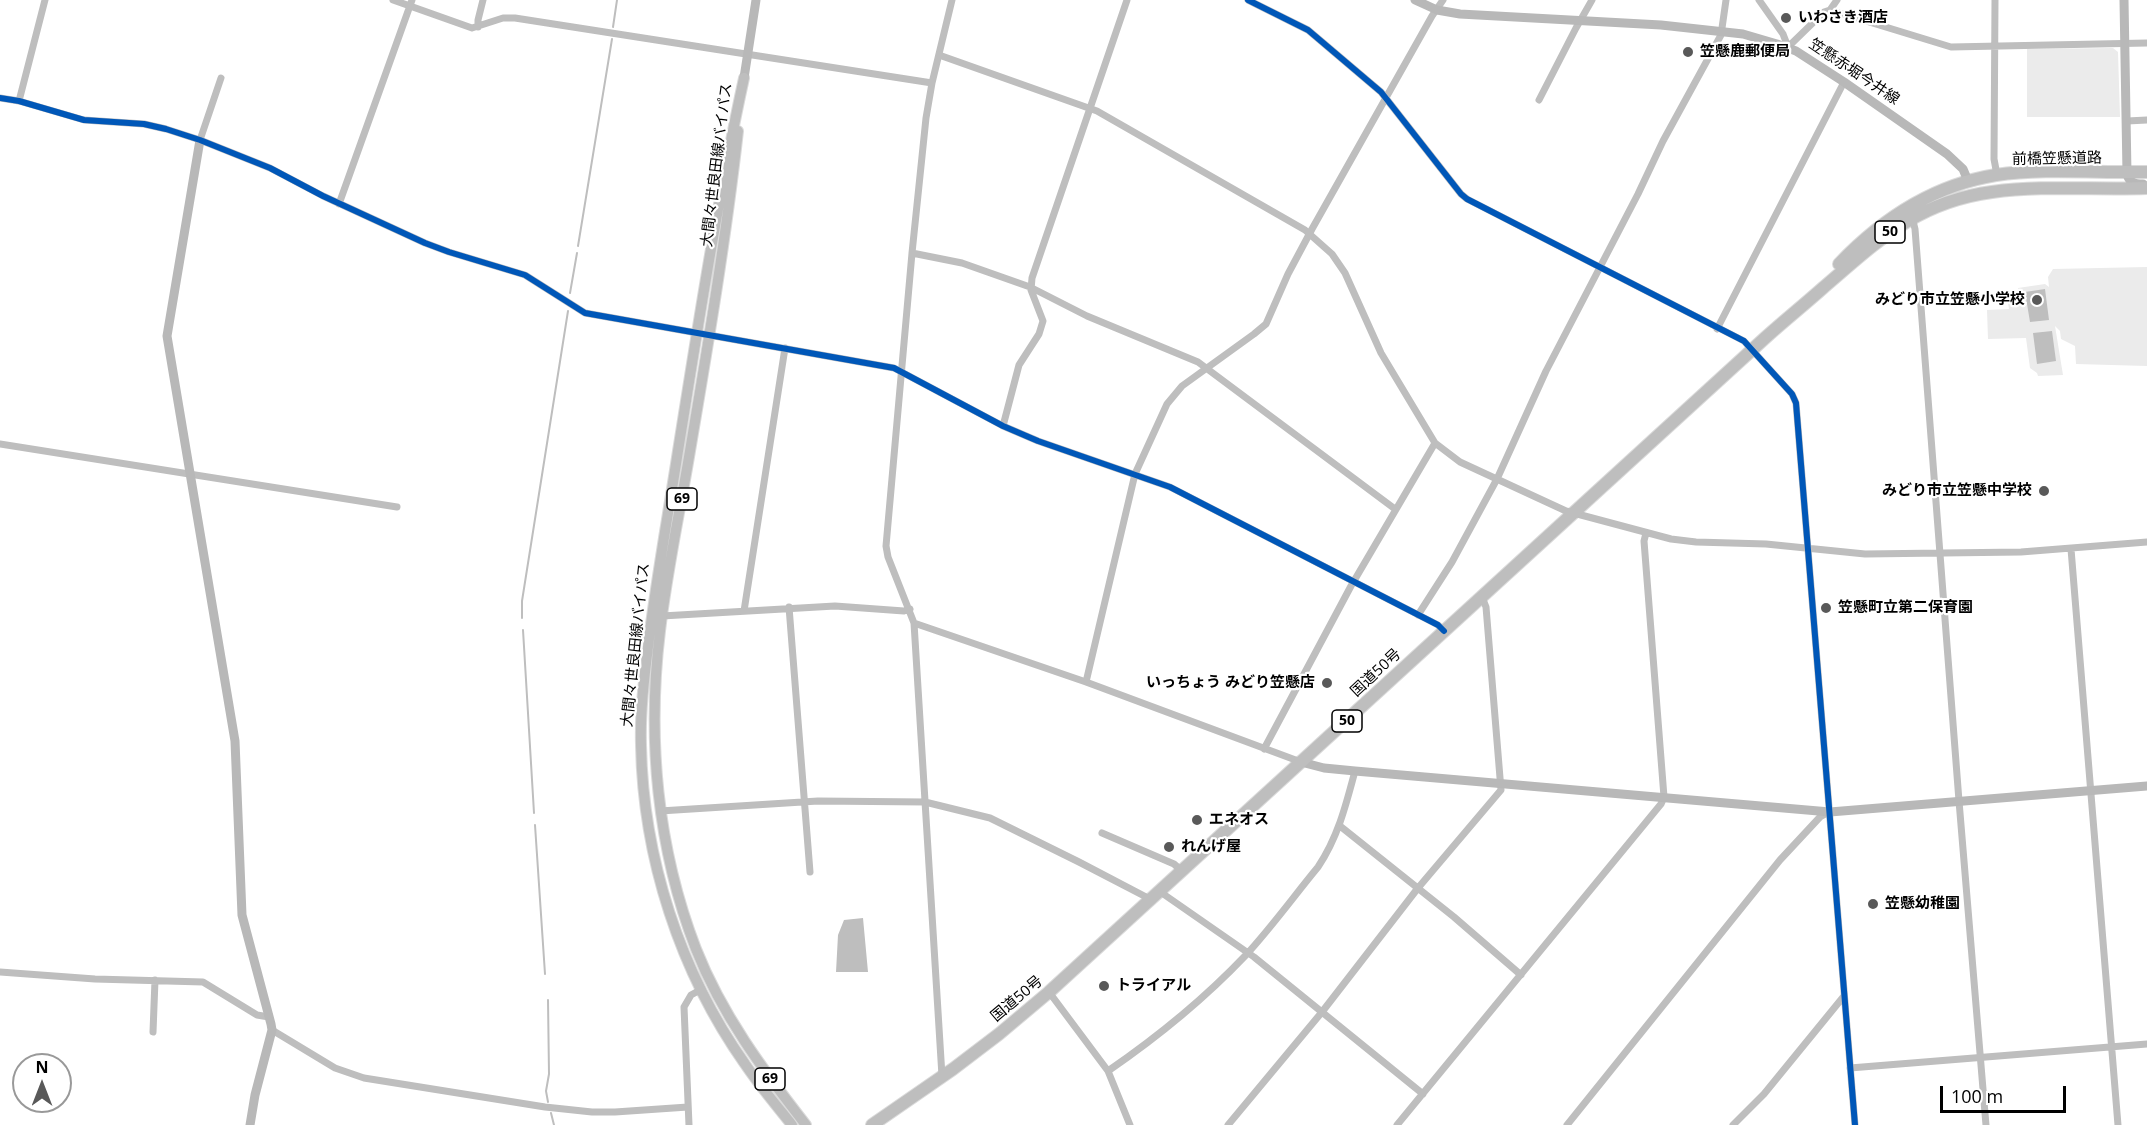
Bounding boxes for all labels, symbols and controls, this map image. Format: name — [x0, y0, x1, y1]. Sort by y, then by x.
place label: いわさき酒店 — [1798, 9, 1888, 27]
marker: いわさき酒店 — [1779, 11, 1793, 25]
street label: 笠懸赤堀今井線 — [1805, 35, 1903, 109]
place label: 笠懸鹿郵便局 — [1700, 43, 1790, 61]
marker: 笠懸鹿郵便局 — [1681, 45, 1695, 59]
street label: 大間々世良田線バイパス — [698, 82, 736, 248]
street label: 前橋笠懸道路 — [2012, 149, 2102, 169]
road number: 50 — [1875, 221, 1905, 243]
place label: みどり市立笠懸小学校 — [1875, 291, 2025, 309]
marker: みどり市立笠懸小学校 — [2030, 293, 2044, 307]
place label: みどり市立笠懸中学校 — [1882, 482, 2032, 500]
marker: みどり市立笠懸中学校 — [2037, 484, 2051, 498]
road number: 69 — [667, 488, 697, 510]
street label: 大間々世良田線バイパス — [618, 562, 654, 728]
place label: 笠懸町立第二保育園 — [1838, 599, 1973, 617]
marker: 笠懸町立第二保育園 — [1819, 601, 1833, 615]
street label: 国道50号 — [1347, 645, 1405, 701]
place label: いっちょう みどり笠懸店 — [1146, 674, 1315, 692]
marker: いっちょう みどり笠懸店 — [1320, 676, 1334, 690]
road number: 50 — [1332, 710, 1362, 732]
place label: エネオス — [1209, 811, 1269, 829]
marker: エネオス — [1190, 813, 1204, 827]
place label: れんげ屋 — [1181, 838, 1241, 856]
marker: れんげ屋 — [1162, 840, 1176, 854]
place label: 笠懸幼稚園 — [1885, 895, 1960, 913]
marker: 笠懸幼稚園 — [1866, 897, 1880, 911]
street label: 国道50号 — [987, 972, 1047, 1026]
place label: トライアル — [1116, 977, 1191, 995]
marker: トライアル — [1097, 979, 1111, 993]
north arrow — [12, 1053, 72, 1113]
text: N — [35, 1056, 49, 1078]
road number: 69 — [755, 1068, 785, 1090]
scale bar — [1943, 1074, 2069, 1112]
text: 100 m — [1951, 1084, 2003, 1108]

